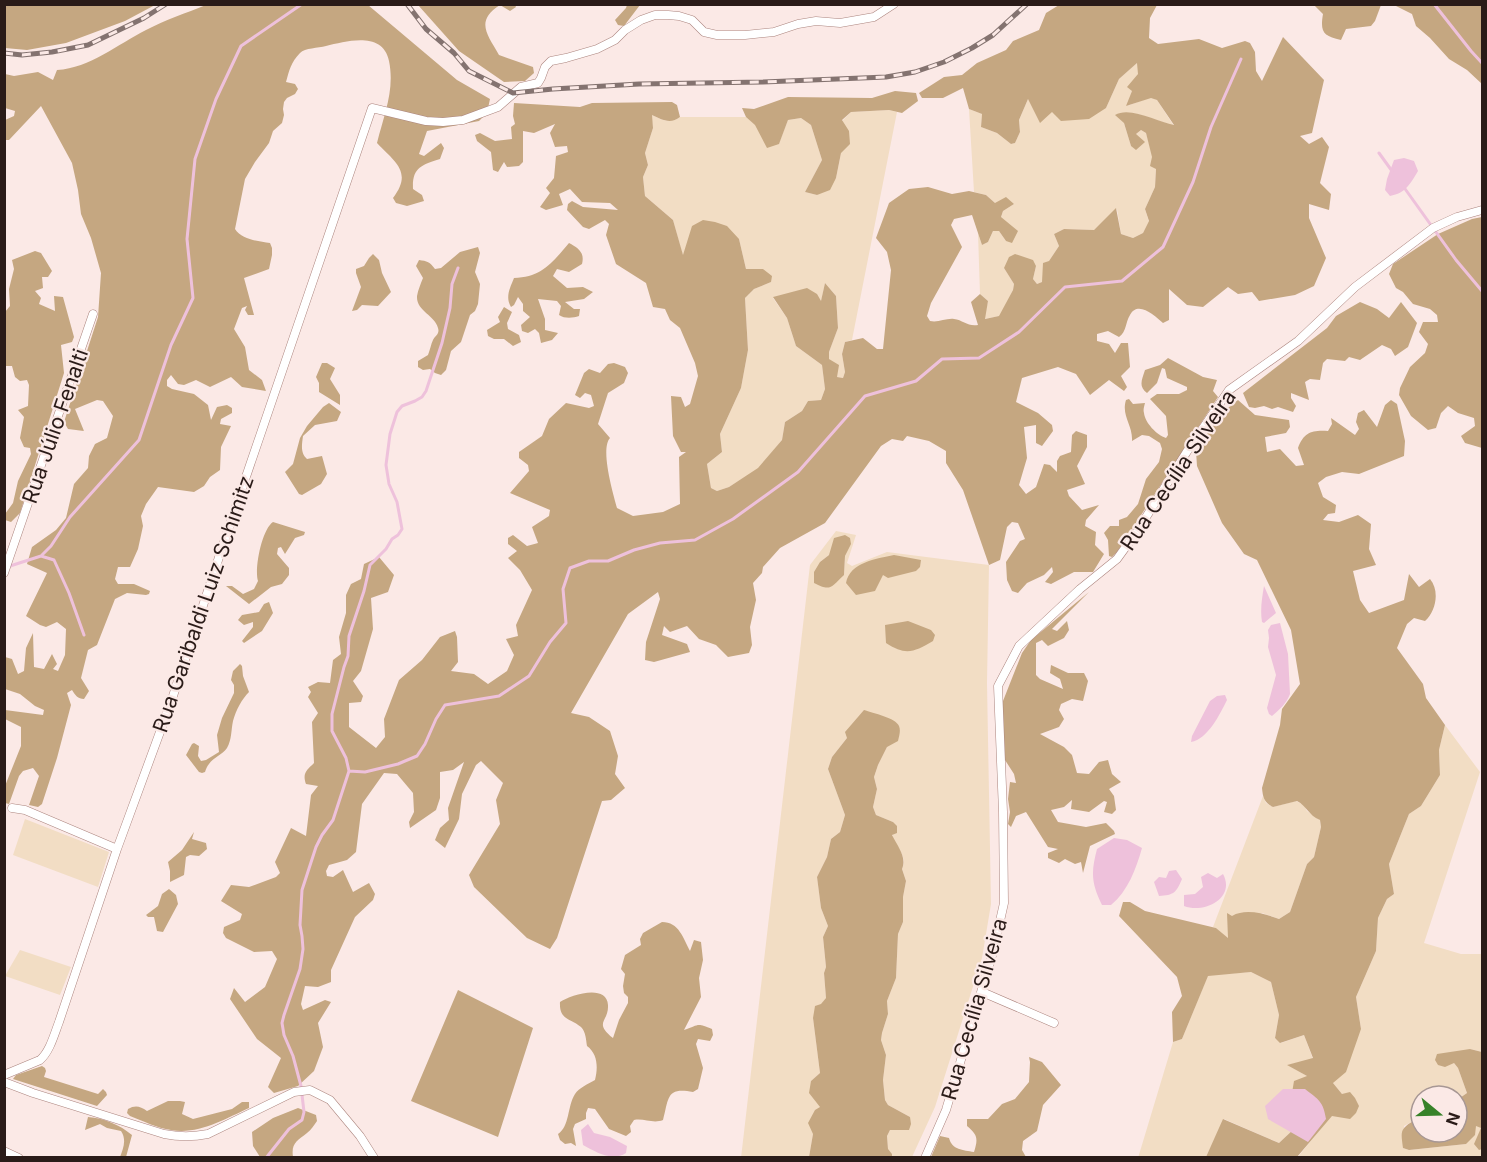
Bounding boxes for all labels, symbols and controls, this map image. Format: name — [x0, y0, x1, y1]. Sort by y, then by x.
street label: Rua Júlio Fenalti — [17, 345, 93, 507]
street label: Rua Cecília Silveira — [1115, 385, 1241, 555]
street label: Rua Garibaldi Luiz Schimitz — [147, 472, 259, 736]
street label: Rua Cecília Silveira — [936, 915, 1012, 1103]
north arrow — [1409, 1084, 1469, 1144]
text: N — [1442, 1110, 1465, 1128]

